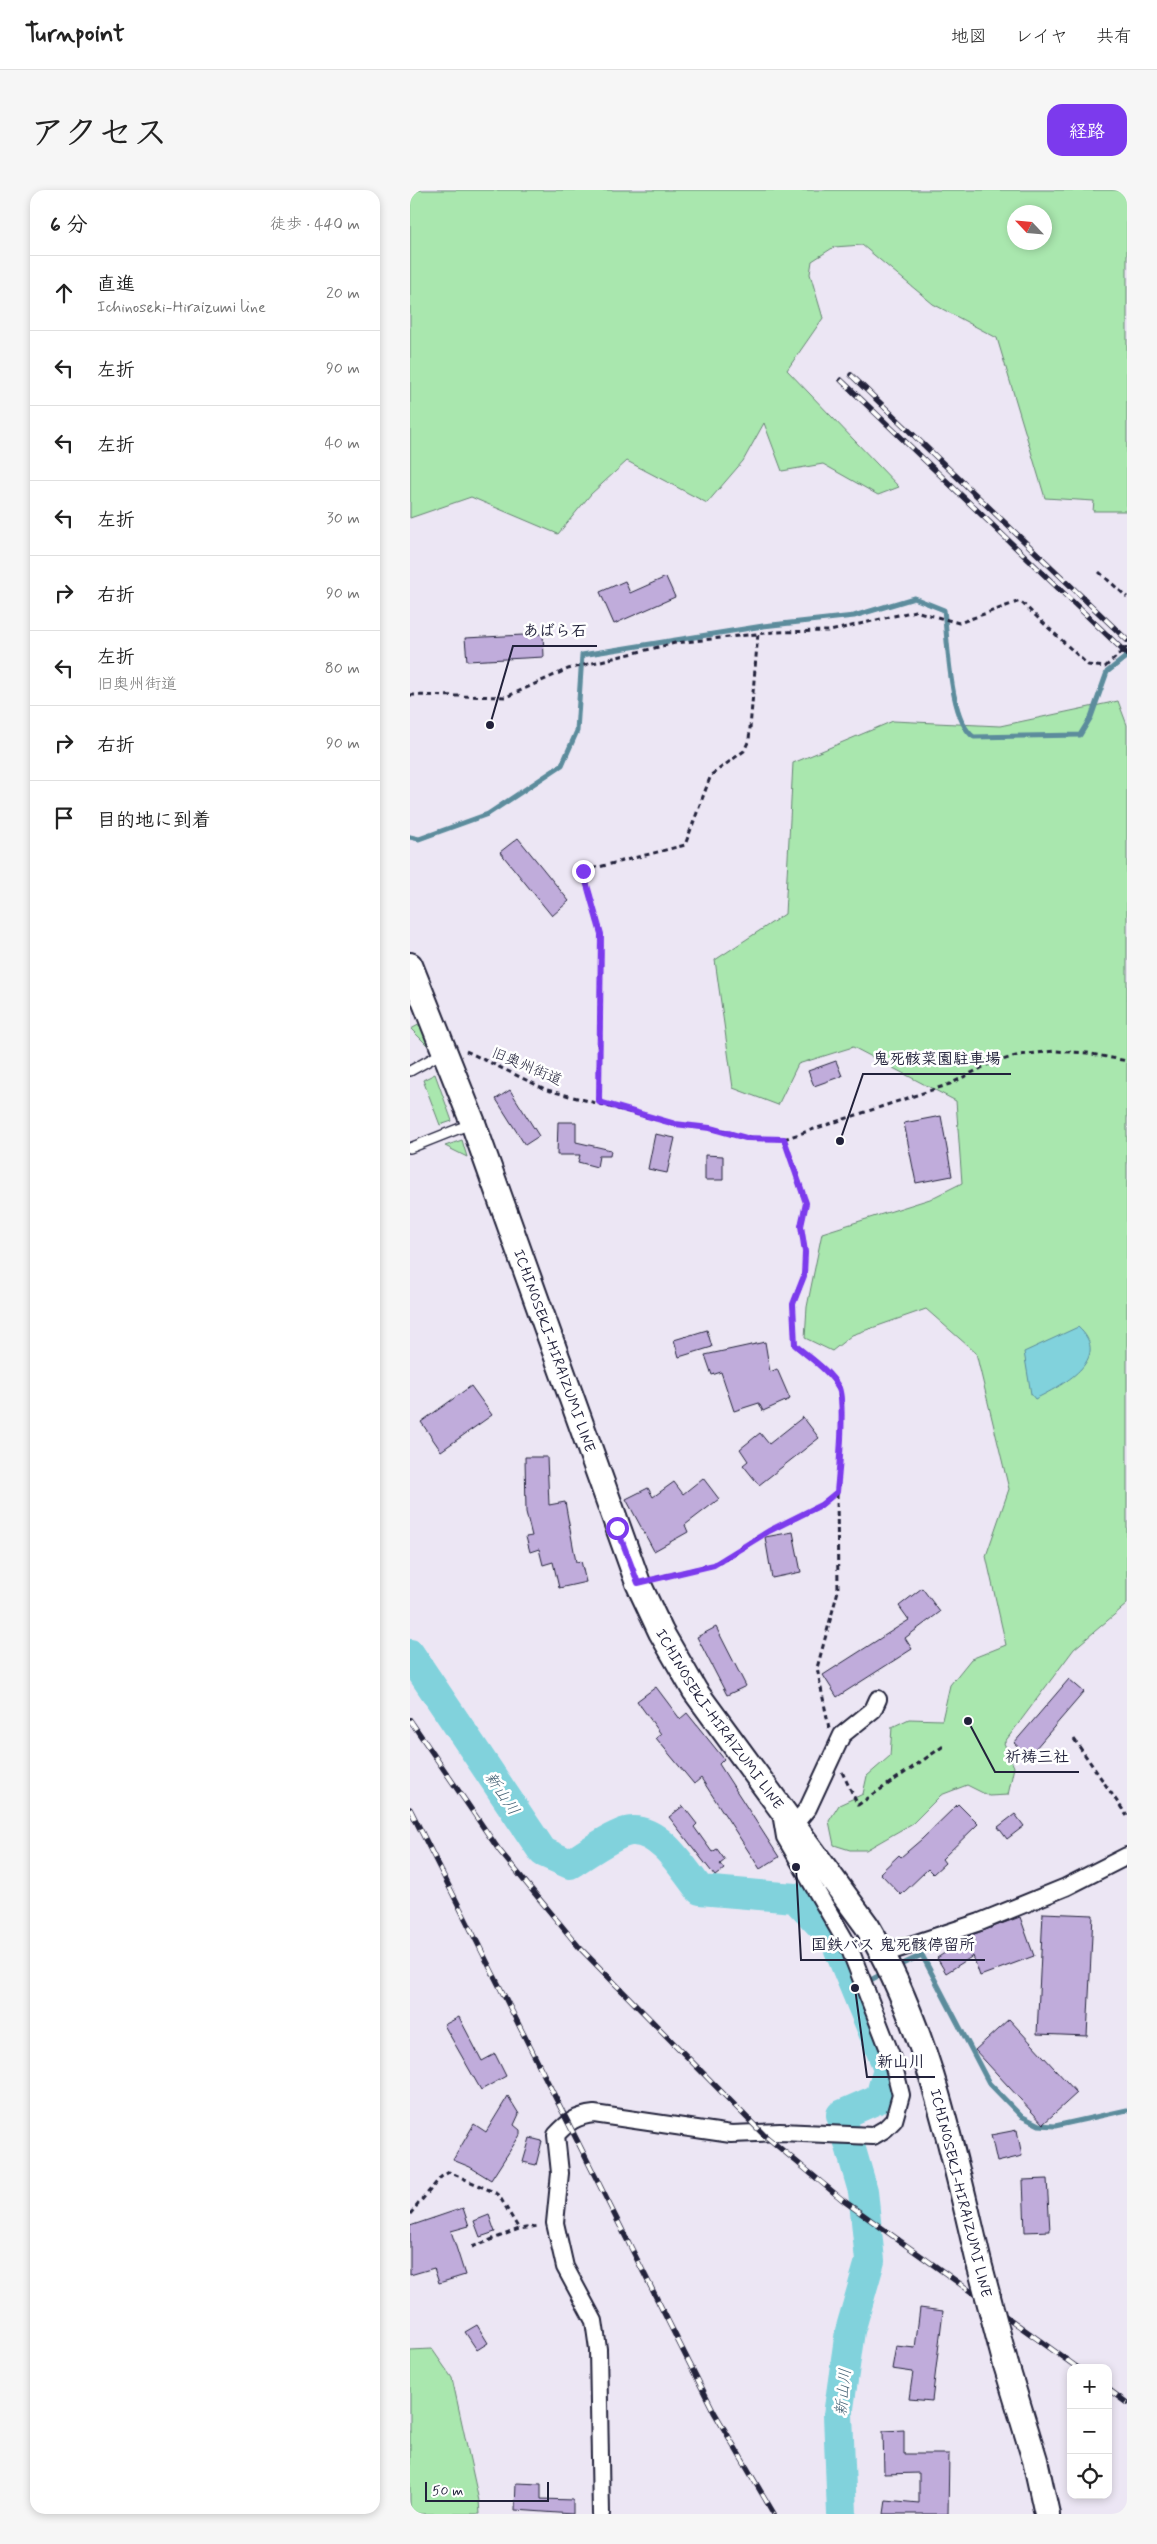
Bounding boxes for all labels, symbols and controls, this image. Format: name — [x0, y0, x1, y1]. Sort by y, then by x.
text: Turnpoint — [25, 19, 125, 50]
text: 地図 — [951, 25, 987, 49]
text: レイヤ — [1015, 25, 1068, 49]
text: 共有 — [1096, 25, 1132, 49]
button: 経路 — [1047, 104, 1127, 156]
text: アクセス — [30, 111, 168, 157]
north arrow — [1007, 205, 1052, 250]
text: 6 分 — [50, 211, 87, 239]
text: 徒歩 · 440 m — [270, 214, 360, 235]
text: 直進 — [97, 272, 135, 297]
icon: ahead — [50, 279, 78, 307]
text: 20 m — [326, 283, 360, 304]
text: Ichinoseki-Hiraizumi line — [97, 297, 266, 318]
icon: left — [50, 354, 78, 382]
text: 左折 — [97, 358, 135, 383]
text: 90 m — [326, 358, 360, 379]
icon: left — [50, 429, 78, 457]
text: 左折 — [97, 433, 135, 458]
text: 40 m — [324, 433, 360, 454]
icon: left — [50, 504, 78, 532]
text: 左折 — [97, 508, 135, 533]
text: 30 m — [327, 508, 360, 529]
icon: right — [50, 579, 78, 607]
text: 右折 — [97, 583, 135, 608]
text: 90 m — [326, 583, 360, 604]
callout: あばら石 — [513, 615, 597, 646]
text: あばら石 — [523, 621, 587, 642]
text: 左折 — [97, 645, 135, 670]
icon: left — [50, 654, 78, 682]
text: 80 m — [325, 658, 360, 679]
text: 旧奥州街道 — [97, 674, 177, 695]
icon: right — [50, 729, 78, 757]
text: 右折 — [97, 733, 135, 758]
text: 90 m — [326, 733, 360, 754]
icon: arrive — [50, 804, 78, 832]
text: 目的地に到着 — [97, 808, 211, 833]
route end — [572, 860, 595, 883]
street label: 旧奥州街道 — [488, 1043, 565, 1091]
callout: 鬼死骸菜園駐車場 — [863, 1043, 1011, 1074]
text: 鬼死骸菜園駐車場 — [873, 1049, 1001, 1070]
street label: ICHINOSEKI-HIRAIZUMI LINE — [508, 1247, 599, 1456]
route start — [606, 1517, 629, 1540]
street label: ICHINOSEKI-HIRAIZUMI LINE — [650, 1626, 788, 1814]
callout: 祈祷三社 — [995, 1741, 1079, 1772]
text: 祈祷三社 — [1005, 1747, 1069, 1768]
water label: 新山川 — [480, 1768, 524, 1820]
callout: 国鉄バス 鬼死骸停留所 — [801, 1929, 985, 1960]
text: 国鉄バス 鬼死骸停留所 — [811, 1935, 975, 1956]
callout: 新山川 — [867, 2046, 935, 2077]
text: 新山川 — [877, 2052, 925, 2073]
street label: ICHINOSEKI-HIRAIZUMI LINE — [924, 2087, 996, 2300]
map controls — [1067, 2364, 1112, 2499]
button: + — [1067, 2364, 1112, 2409]
water label: 新山川 — [831, 2367, 856, 2417]
button: − — [1067, 2409, 1112, 2454]
button: locate — [1067, 2454, 1112, 2499]
scale bar — [425, 2479, 549, 2502]
text: 50 m — [432, 2482, 463, 2500]

